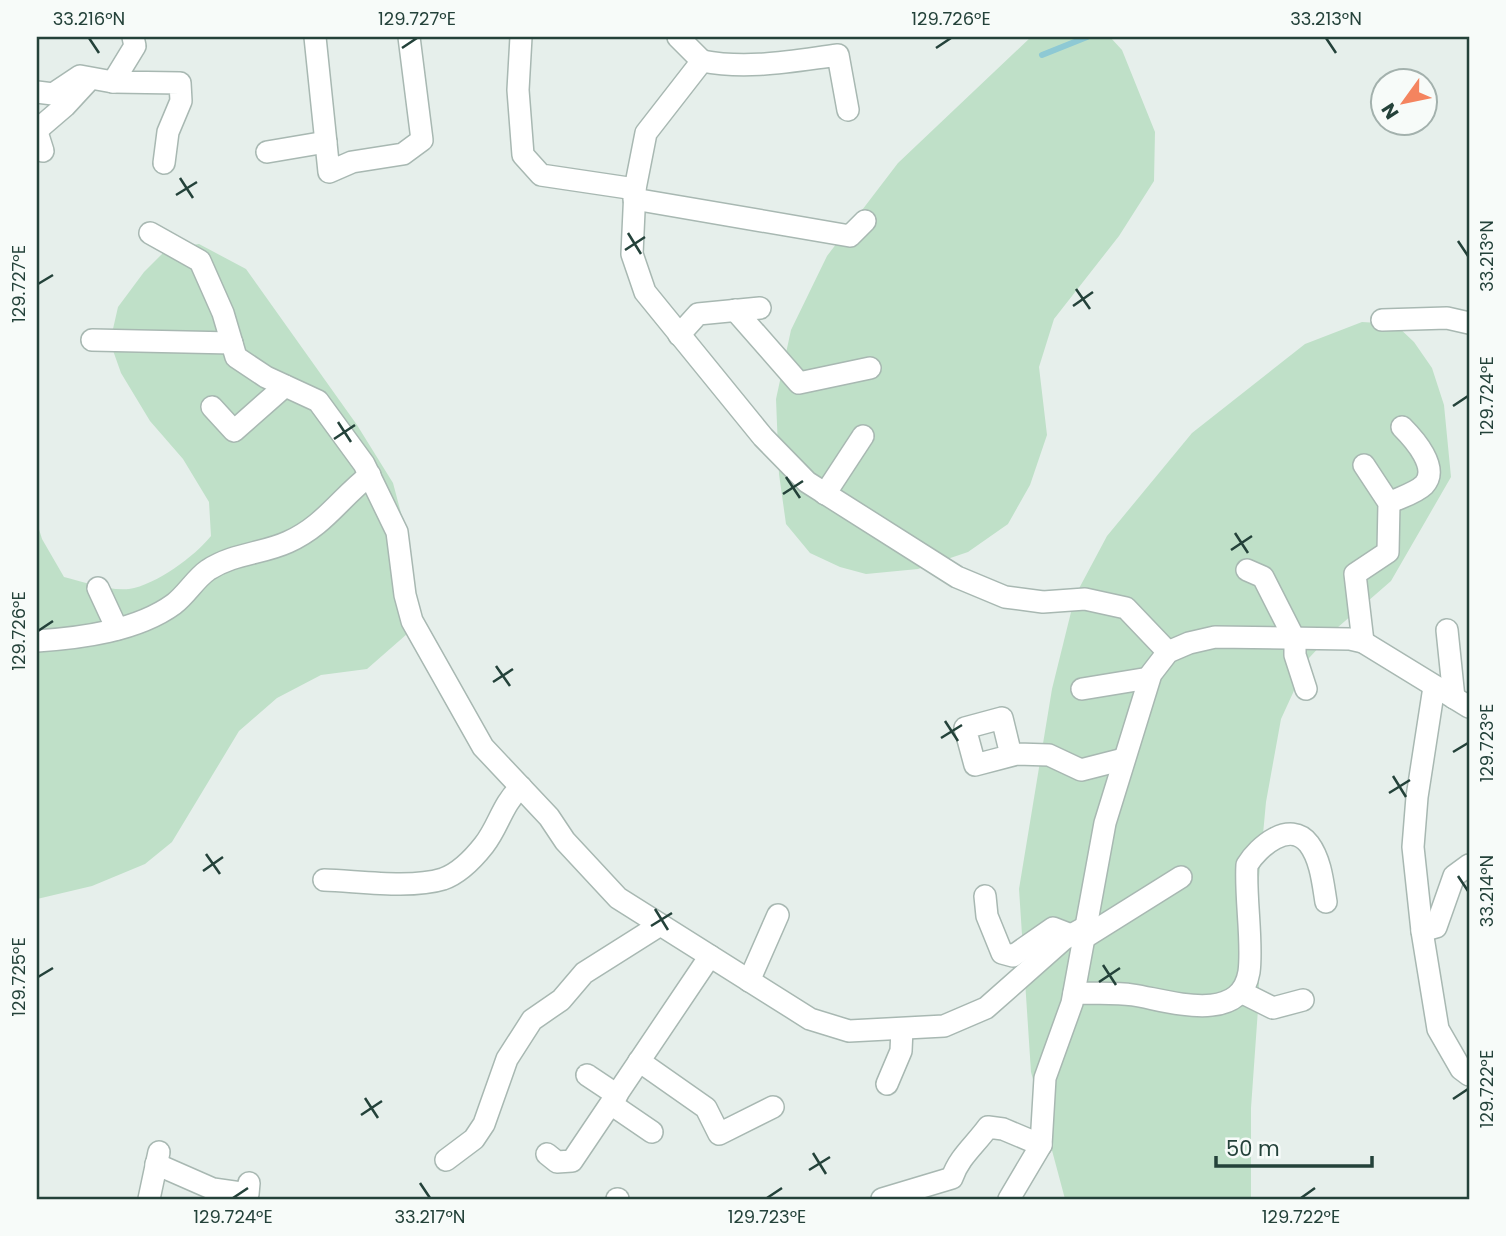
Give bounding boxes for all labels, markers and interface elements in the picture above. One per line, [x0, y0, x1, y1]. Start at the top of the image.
text: 33.216°N [53, 6, 125, 31]
text: 129.727°E [378, 6, 456, 31]
text: 129.726°E [911, 6, 991, 31]
text: 33.213°N [1290, 6, 1362, 31]
north arrow [1370, 66, 1440, 136]
text: N [1375, 98, 1405, 124]
text: 33.213°N [1474, 220, 1499, 292]
text: 129.727°E [6, 245, 31, 323]
text: 129.724°E [1474, 356, 1499, 436]
text: 129.726°E [6, 591, 31, 671]
text: 129.723°E [1474, 704, 1499, 782]
text: 33.214°N [1474, 855, 1499, 927]
text: 129.725°E [6, 937, 31, 1017]
text: 129.722°E [1474, 1050, 1499, 1128]
scale bar [1216, 1124, 1371, 1168]
text: 50 m [1226, 1134, 1280, 1163]
text: 129.724°E [193, 1204, 273, 1229]
text: 33.217°N [395, 1204, 465, 1229]
text: 129.723°E [728, 1204, 806, 1229]
text: 129.722°E [1262, 1204, 1340, 1229]

